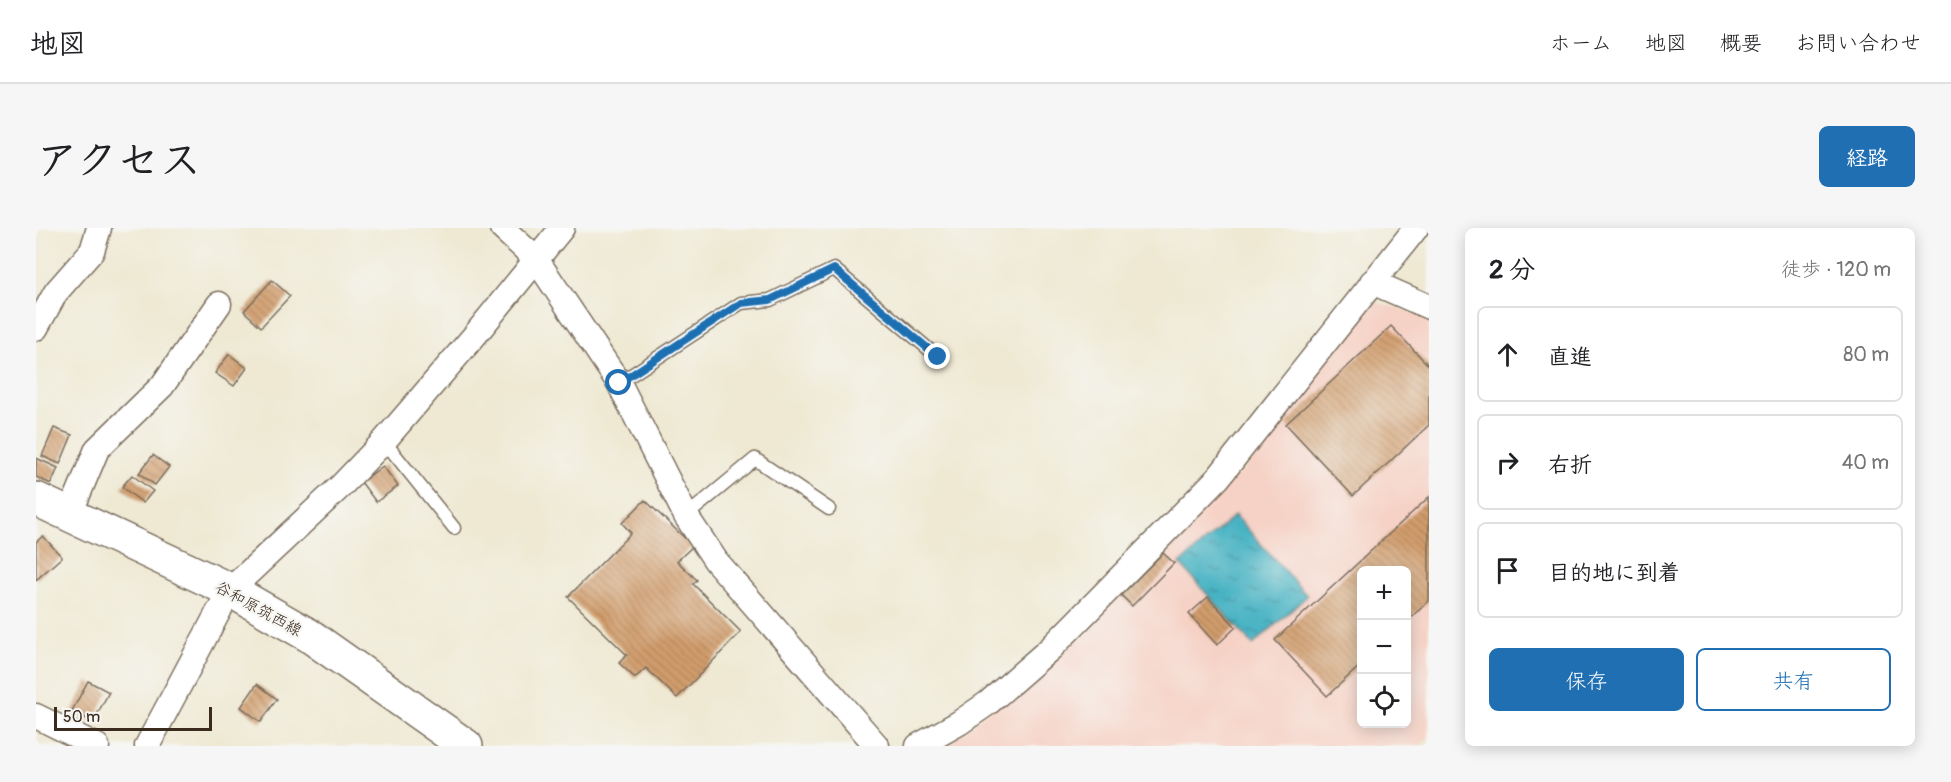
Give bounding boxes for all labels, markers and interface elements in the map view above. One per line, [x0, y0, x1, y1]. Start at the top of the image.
text: 地図 [30, 27, 86, 62]
text: ホーム [1550, 30, 1612, 57]
text: 地図 [1645, 30, 1687, 57]
text: 概要 [1720, 30, 1762, 57]
text: お問い合わせ [1795, 30, 1921, 57]
button: 経路 [1819, 126, 1915, 187]
text: アクセス [36, 135, 201, 187]
text: 2 分 [1489, 254, 1535, 286]
text: 徒歩 · 120 m [1781, 257, 1891, 282]
icon: ahead [1491, 338, 1524, 371]
text: 80 m [1843, 342, 1889, 367]
route end [924, 343, 950, 369]
text: 直進 [1548, 343, 1592, 371]
route start [605, 369, 631, 395]
icon: right [1491, 446, 1524, 479]
text: 40 m [1842, 450, 1889, 475]
text: 右折 [1548, 451, 1592, 479]
icon: arrive [1491, 554, 1524, 587]
text: 目的地に到着 [1548, 559, 1680, 587]
map controls [1357, 566, 1411, 728]
button: + [1357, 566, 1411, 620]
street label: 谷和原筑西線 [212, 577, 305, 641]
button: − [1357, 620, 1411, 674]
button: 保存 [1489, 648, 1684, 711]
button: 共有 [1696, 648, 1891, 711]
button: locate [1357, 674, 1411, 728]
scale bar [54, 704, 212, 732]
text: 50 m [63, 707, 100, 727]

